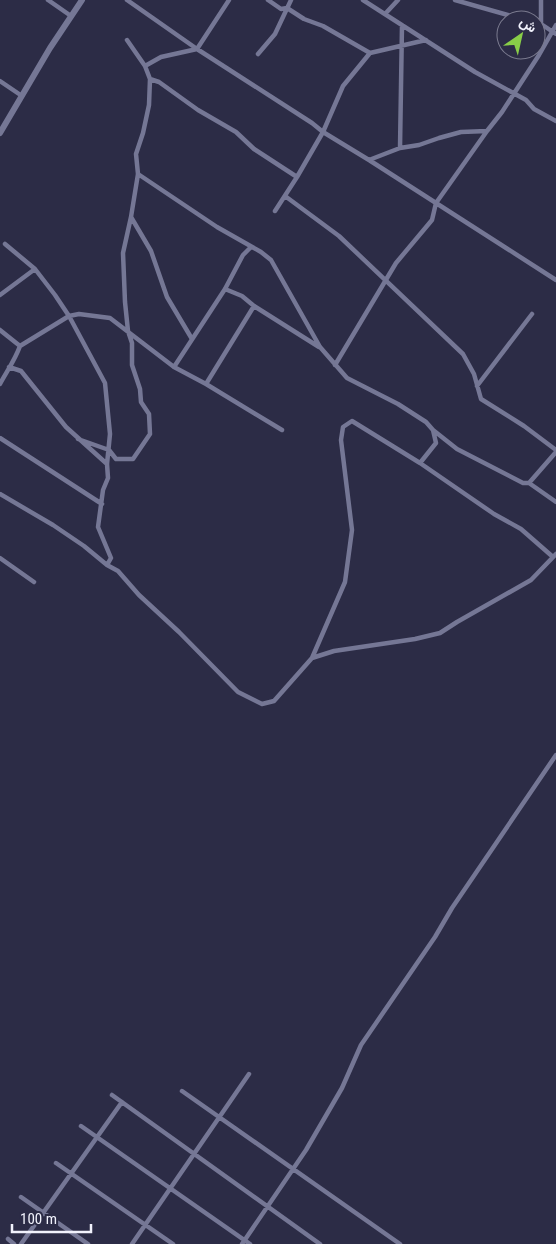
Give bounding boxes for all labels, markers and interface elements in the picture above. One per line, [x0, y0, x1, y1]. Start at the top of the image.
north arrow [496, 10, 546, 60]
text: ش [516, 13, 540, 36]
scale bar [12, 1202, 91, 1234]
text: 100 m [20, 1210, 57, 1228]

